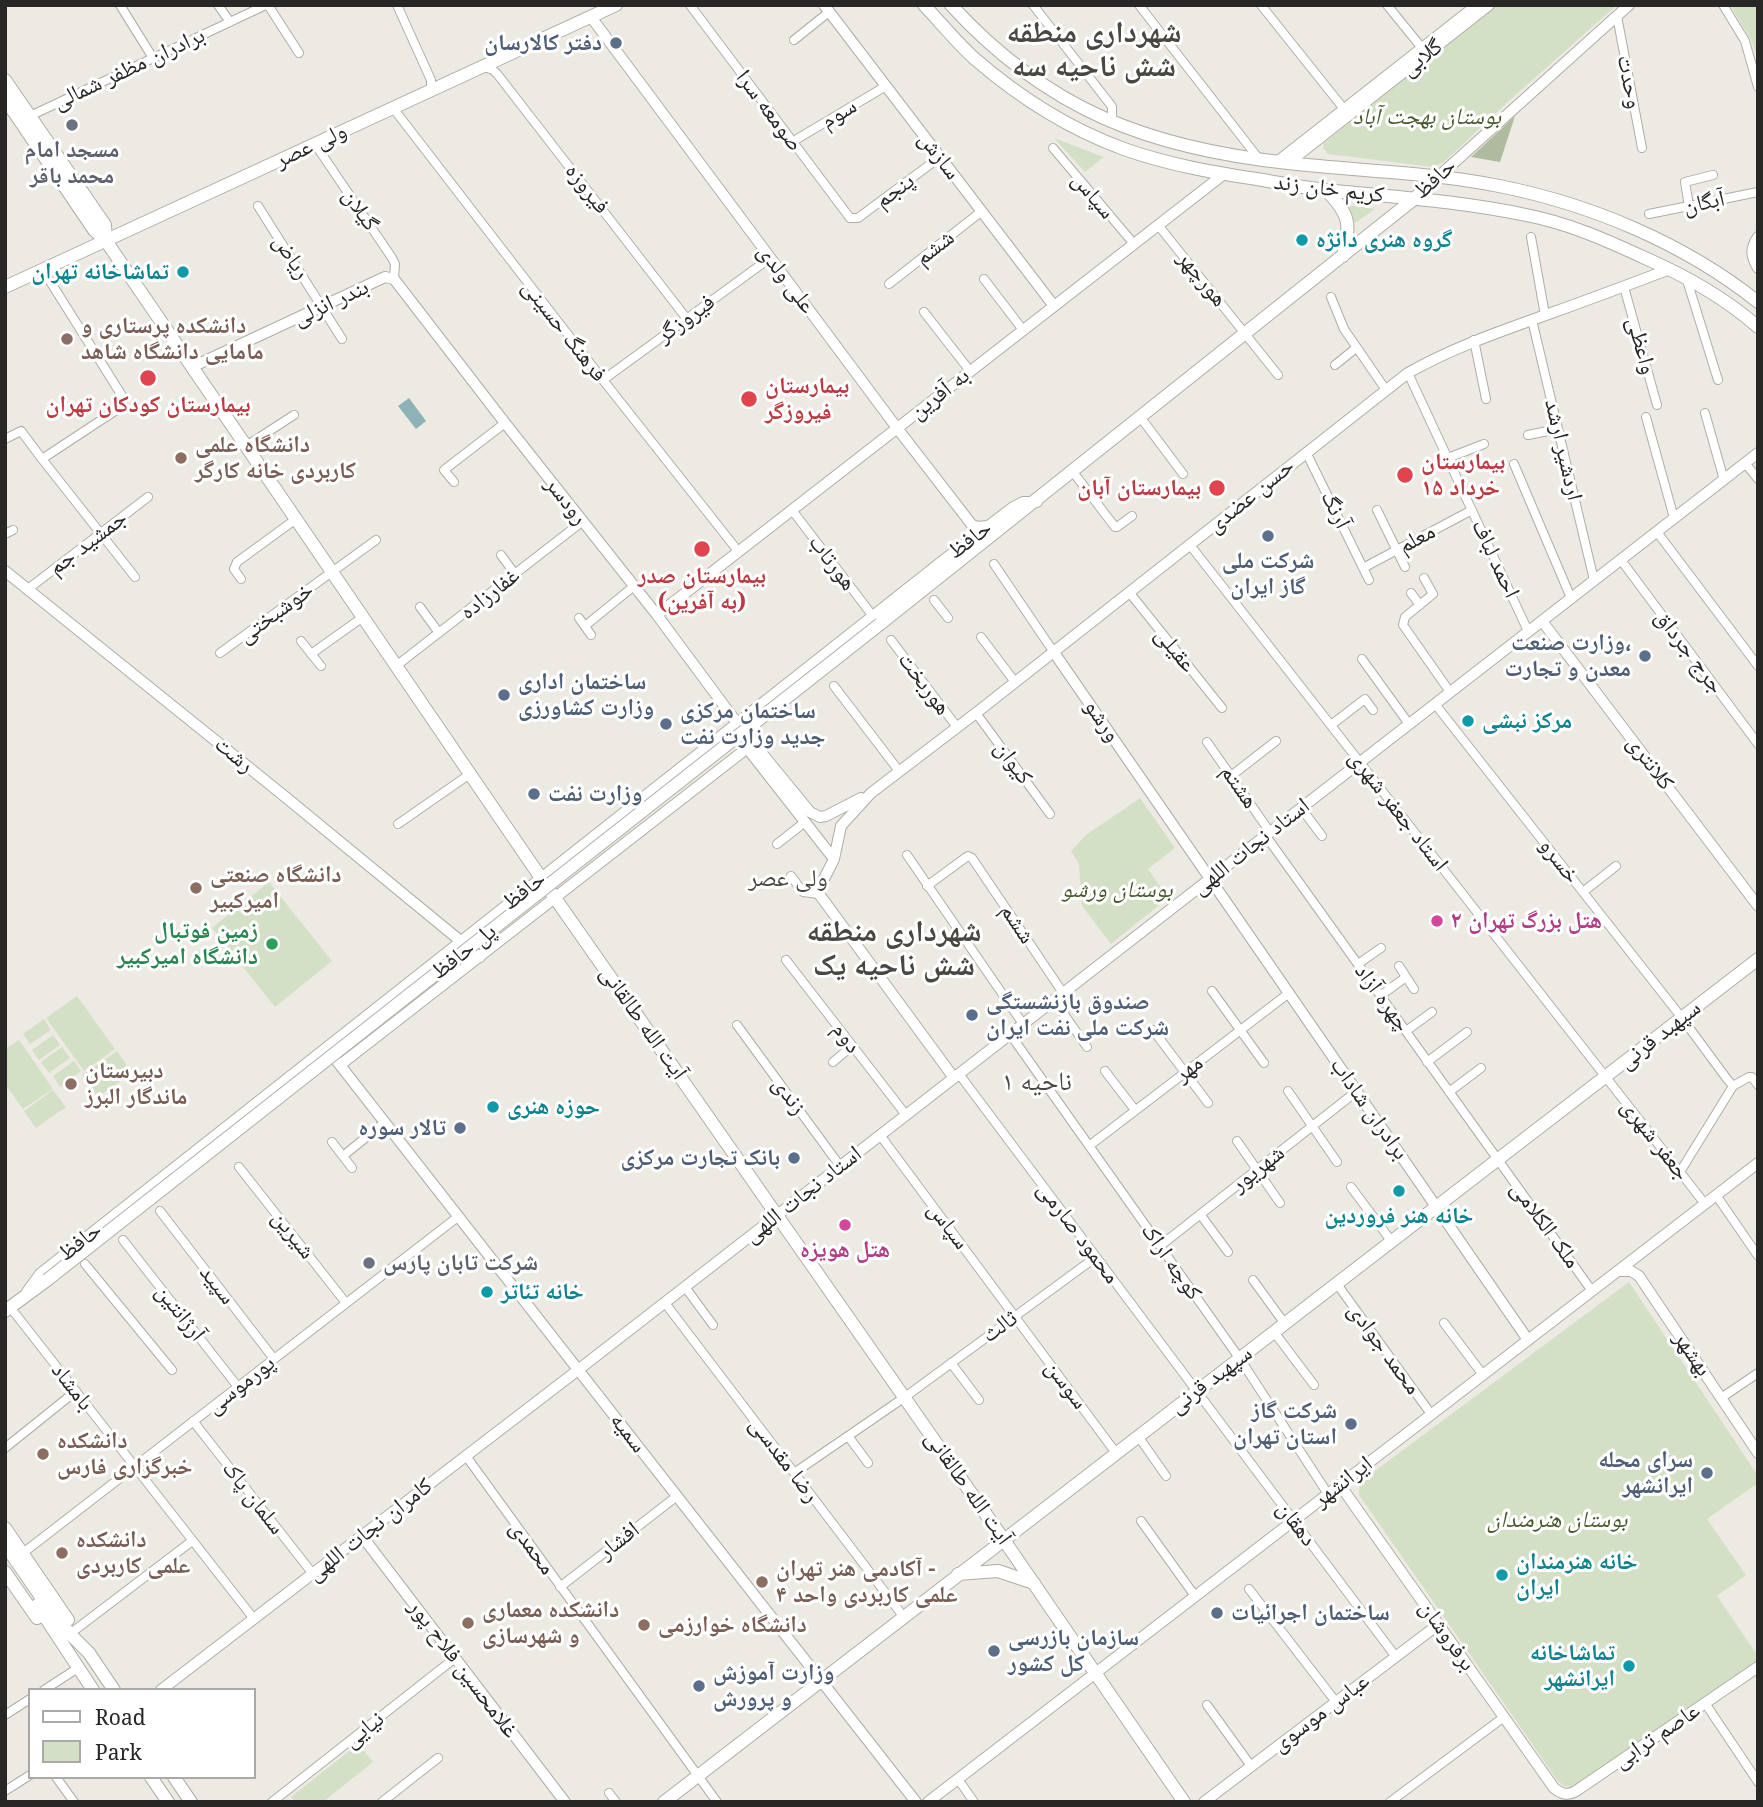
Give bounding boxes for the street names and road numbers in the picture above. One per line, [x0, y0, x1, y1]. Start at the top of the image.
street label: برادران مظفر شمالی [49, 22, 209, 116]
street label: گلابی [1395, 33, 1449, 83]
street label: وحدت [1610, 53, 1648, 111]
street label: صومعه سرا [729, 65, 809, 157]
street label: سوم [816, 93, 862, 135]
street label: ولی عصر [271, 117, 351, 175]
street label: سازش [912, 126, 966, 186]
street label: حافظ [1408, 153, 1462, 205]
street label: فیروزه [559, 158, 615, 220]
street label: پنجم [870, 167, 920, 215]
street label: سپاس [1066, 167, 1120, 225]
street label: کریم خان زند [1272, 169, 1386, 209]
street label: گیلان [336, 183, 384, 237]
street label: آبگان [1681, 185, 1727, 221]
street label: ششم [910, 224, 960, 272]
street label: ریاض [266, 229, 316, 285]
street label: علی ولدی [751, 239, 821, 319]
street label: هورچهر [1171, 245, 1233, 313]
street label: بندر انزلی [289, 273, 373, 333]
street label: فرهنگ حسینی [516, 274, 612, 388]
street label: فیروزگر [651, 289, 721, 349]
street label: واعظی [1620, 314, 1662, 378]
street label: به آفرین [905, 362, 975, 426]
street label: اردشیر ارشد [1538, 397, 1588, 503]
street label: حسن عضدی [1202, 453, 1300, 539]
street label: رودسر [539, 471, 593, 531]
street label: آرنگ [1314, 487, 1356, 533]
street label: جمشید جم [43, 505, 133, 581]
street label: حافظ [943, 515, 997, 565]
street label: احمد لباف [1465, 515, 1525, 603]
street label: معلم [1394, 518, 1440, 560]
street label: هورتاب [802, 530, 862, 596]
street label: غفارزاده [455, 562, 525, 626]
street label: خوشبختی [233, 576, 319, 650]
street label: جرج جرداق [1648, 604, 1730, 700]
street label: عقیلی [1148, 622, 1202, 678]
street label: هوربخت [891, 647, 957, 721]
street label: ورشو [1078, 694, 1126, 748]
street label: کلانتری [1620, 730, 1680, 796]
street label: رشت [209, 731, 259, 779]
street label: کیوان [988, 736, 1038, 790]
street label: استاد جعفر شهری [1342, 745, 1454, 877]
street label: هشتم [1214, 760, 1264, 814]
street label: استاد نجات اللهی [1187, 792, 1315, 902]
street label: خسرو [1533, 833, 1585, 889]
street label: حافظ [497, 865, 551, 917]
street label: ششم [994, 899, 1040, 949]
street label: پل حافظ [426, 918, 502, 986]
street label: چهره آزاد [1348, 959, 1416, 1037]
street label: آیت الله طالقانی [593, 961, 693, 1085]
street label: سپهبد قرنی [1613, 994, 1707, 1076]
street label: دوم [825, 1017, 867, 1059]
street label: مهر [1169, 1049, 1209, 1089]
street label: برادران شاداب [1324, 1053, 1414, 1165]
street label: زندی [766, 1072, 812, 1120]
street label: جعفر شهری [1615, 1094, 1695, 1186]
street label: شهریور [1226, 1139, 1290, 1199]
street label: استاد نجات اللهی [739, 1140, 867, 1250]
street label: ملک الکلامی [1504, 1176, 1586, 1274]
street label: محمود صارمی [1031, 1177, 1125, 1289]
street label: سپاس [921, 1197, 975, 1255]
street label: شیرین [265, 1205, 321, 1265]
street label: حافظ [53, 1216, 107, 1268]
street label: کوچه اراک [1135, 1218, 1207, 1306]
street label: سپید [193, 1260, 241, 1310]
street label: آرژانتین [149, 1279, 211, 1347]
street label: محمد جوادی [1341, 1298, 1427, 1400]
street label: ثالث [977, 1305, 1023, 1349]
street label: بهشهر [1667, 1326, 1717, 1382]
street label: سپهبد قرنی [1164, 1340, 1258, 1420]
street label: پورموسی [201, 1350, 281, 1420]
street label: سوسن [1039, 1355, 1093, 1415]
street label: بامشاد [45, 1358, 99, 1416]
street label: سمیه [604, 1407, 652, 1459]
street label: رضا مقدسی [743, 1412, 825, 1508]
street label: آیت الله طالقانی [918, 1426, 1018, 1550]
street label: ایرانشهر [1308, 1450, 1378, 1514]
street label: سلمان پاک [216, 1456, 290, 1540]
street label: کامران نجات اللهی [302, 1472, 438, 1588]
street label: دهقان [1270, 1496, 1322, 1552]
street label: محمدی [503, 1515, 561, 1581]
street label: افشار [593, 1516, 645, 1566]
street label: غلامحسین فلاح‌ پور [402, 1594, 524, 1744]
street label: برفروشان [1413, 1595, 1481, 1677]
street label: عباس موسوی [1267, 1667, 1375, 1759]
street label: عاصم ترابی [1608, 1697, 1706, 1775]
street label: نیایی [338, 1706, 390, 1754]

